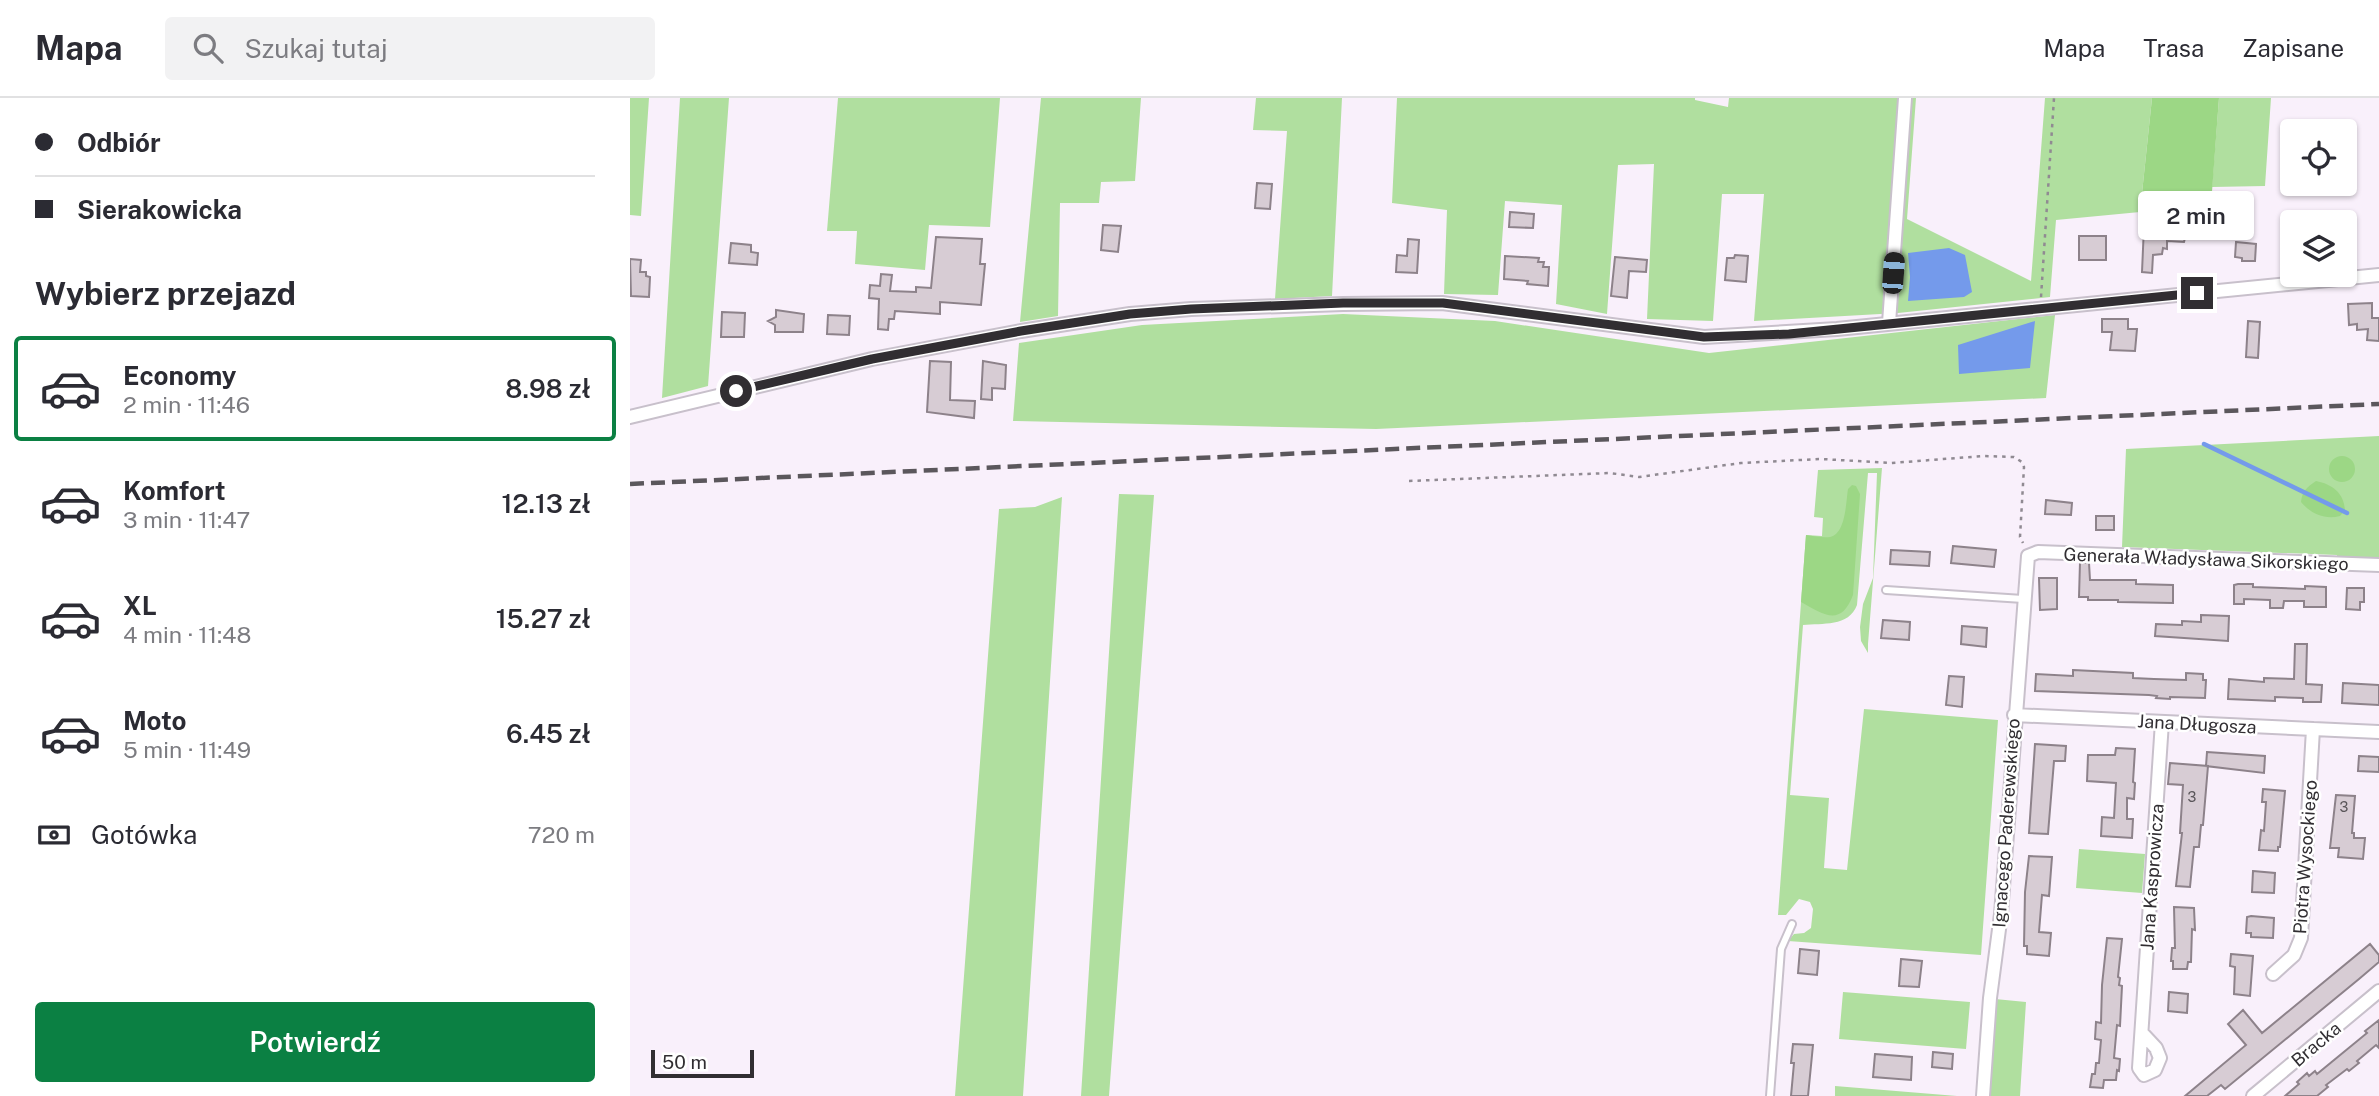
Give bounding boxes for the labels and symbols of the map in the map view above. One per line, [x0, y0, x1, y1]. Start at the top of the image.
callout: 2 min [2139, 192, 2255, 240]
car [1882, 251, 1905, 295]
route end [2181, 277, 2213, 309]
route start [720, 375, 752, 407]
street label: Generała Władysława Sikorskiego [2063, 544, 2349, 574]
street label: Jana Długosza [2137, 710, 2257, 738]
street label: Ignacego Paderewskiego [1988, 718, 2024, 928]
street label: Piotra Wysockiego [2289, 779, 2321, 935]
house number: 3 [2188, 789, 2197, 805]
house number: 3 [2340, 799, 2349, 815]
street label: Jana Kasprowicza [2136, 803, 2168, 951]
street label: Bracka [2287, 1017, 2345, 1071]
scale bar [651, 1047, 754, 1079]

